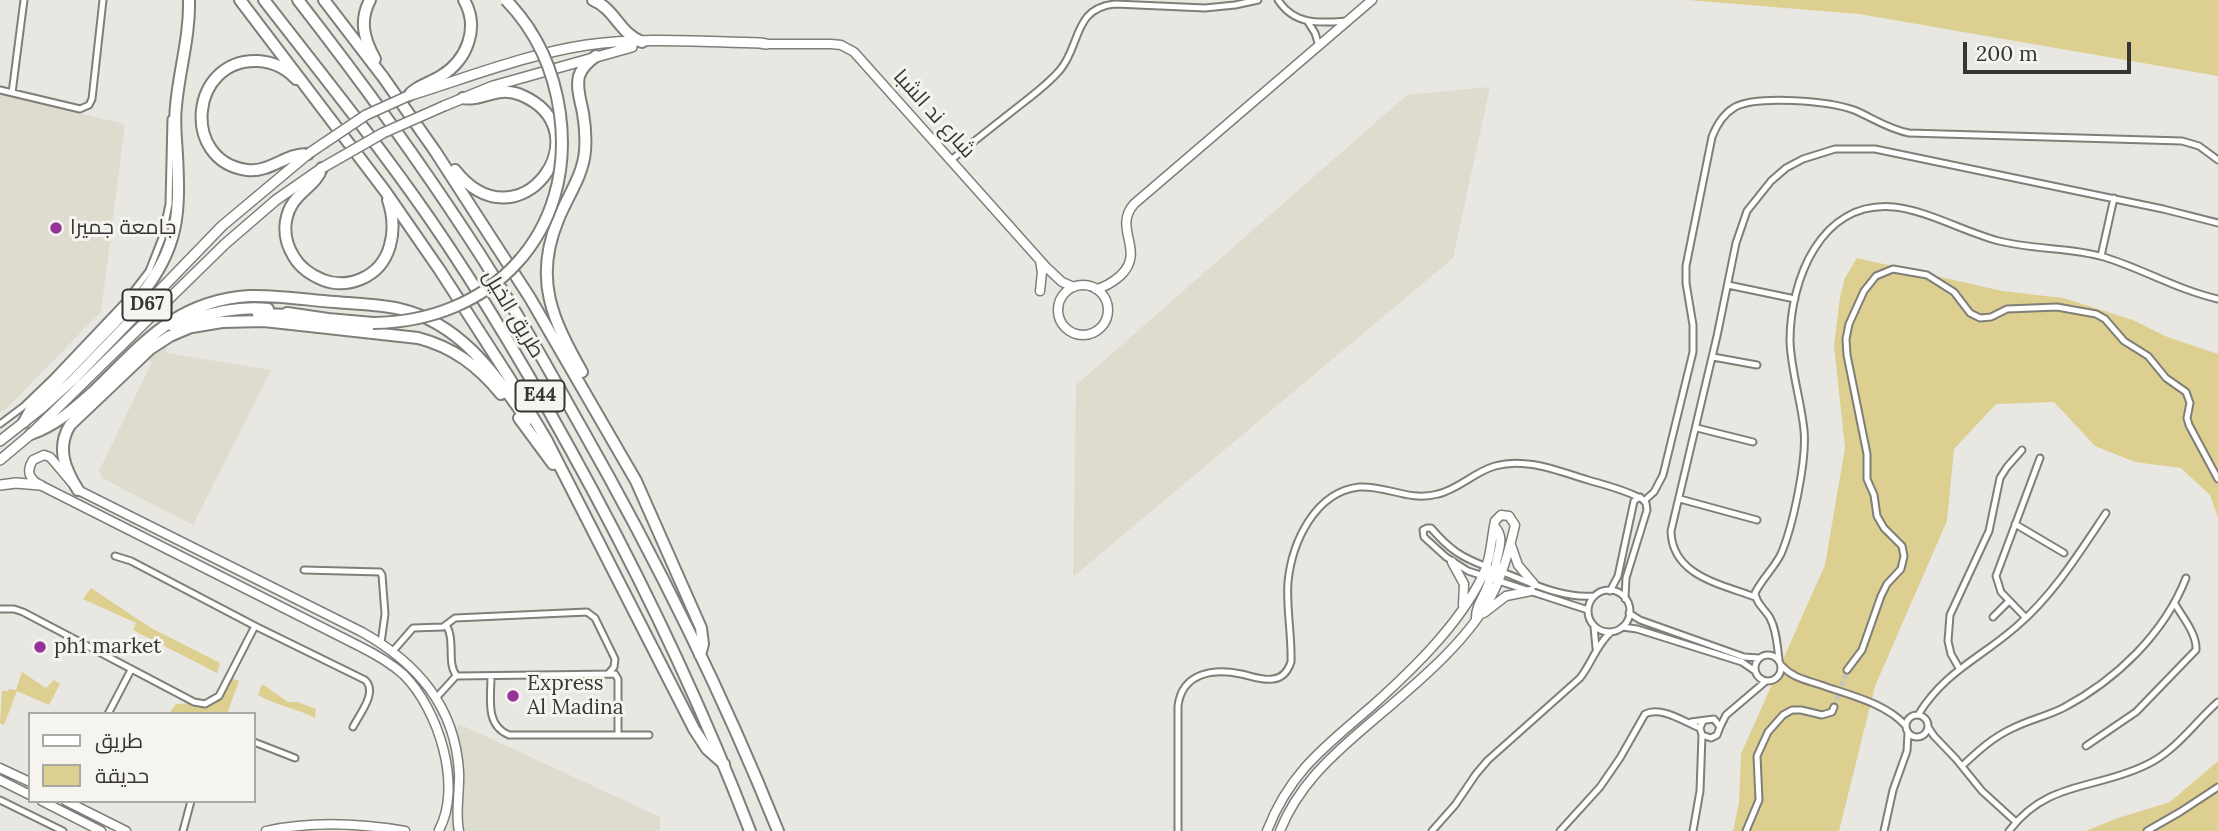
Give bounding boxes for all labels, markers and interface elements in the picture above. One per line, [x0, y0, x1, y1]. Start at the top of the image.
scale bar [1966, 28, 2134, 72]
text: 200 m [1976, 40, 2038, 67]
street label: شارع ند الشبا [888, 65, 980, 163]
place label: جامعة جميرا [70, 215, 176, 241]
marker: جامعة جميرا [48, 220, 64, 236]
street label: طريق الخيل [477, 265, 549, 363]
road number: D67 [122, 290, 172, 320]
road number: E44 [516, 380, 564, 412]
place label: ph1 market [54, 634, 161, 660]
marker: ph1 market [32, 639, 48, 655]
place label: Express Al Madina [527, 671, 624, 721]
marker: Express Al Madina [505, 688, 521, 704]
legend [28, 712, 256, 803]
text: طريق [95, 727, 143, 754]
text: حديقة [95, 762, 149, 789]

